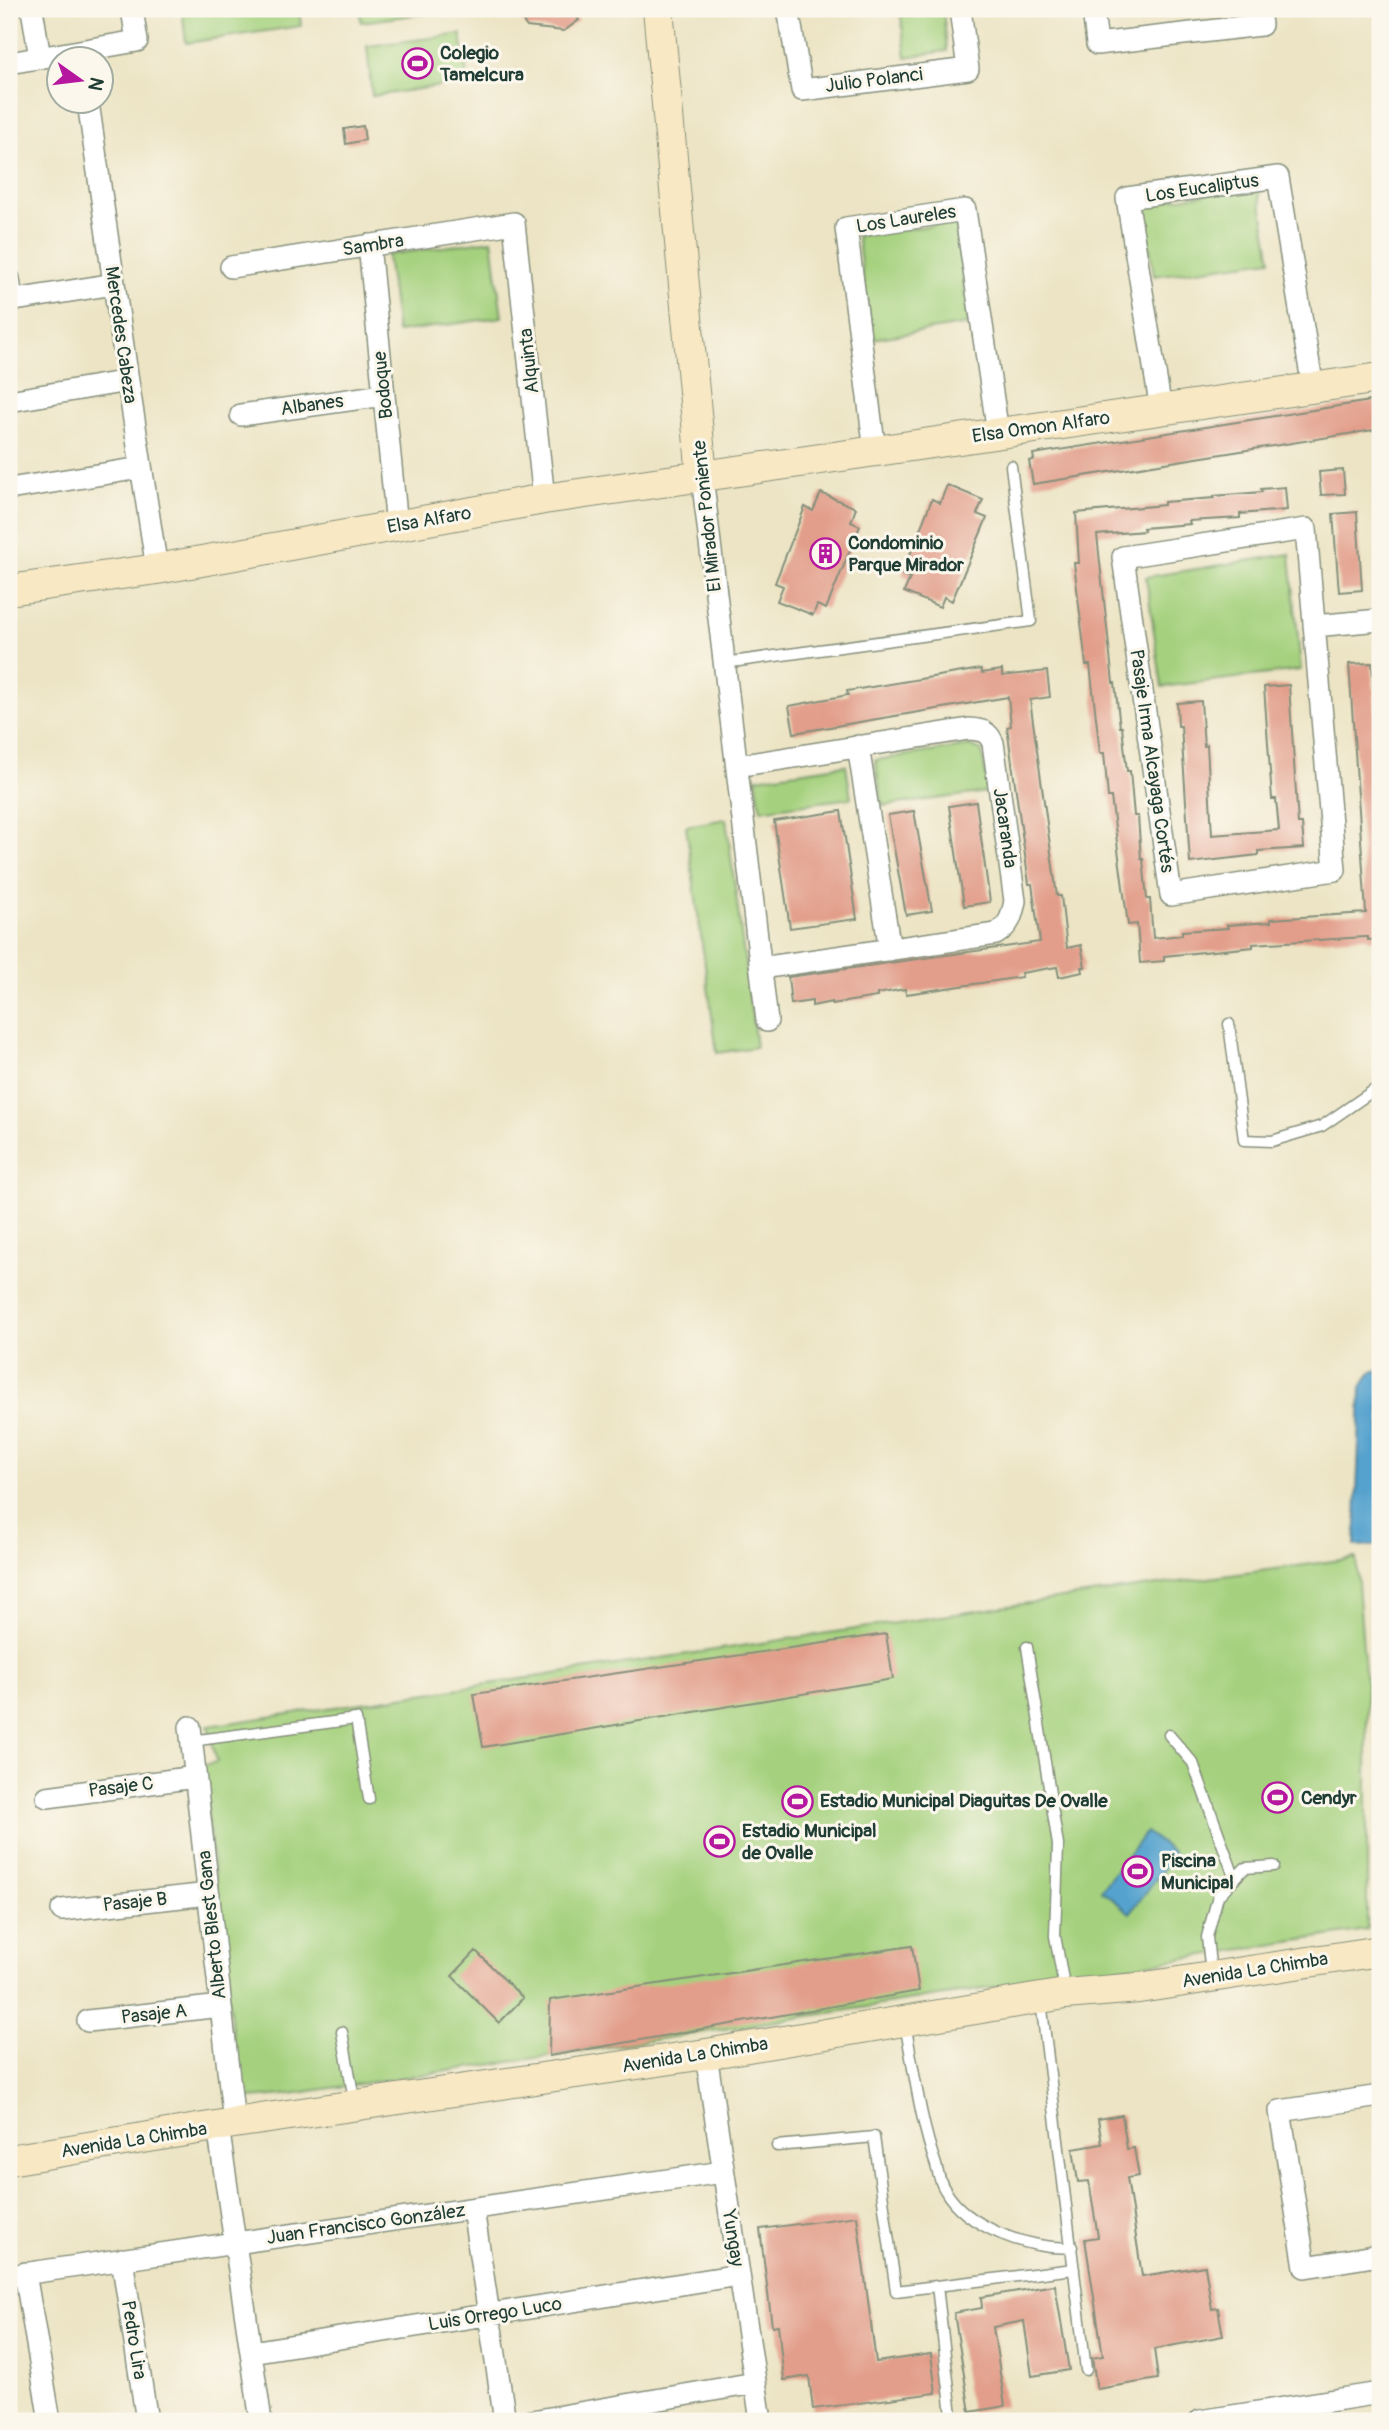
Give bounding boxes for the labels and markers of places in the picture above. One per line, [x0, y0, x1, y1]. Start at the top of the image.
place label: Colegio Tamelcura [439, 41, 524, 87]
sports icon: Colegio Tamelcura [400, 47, 434, 81]
place label: Condominio Parque Mirador [848, 531, 964, 577]
building icon: Condominio Parque Mirador [808, 537, 842, 571]
sports icon: Cendyr [1261, 1781, 1295, 1815]
sports icon: Estadio Municipal Diaguitas De Ovalle [780, 1784, 814, 1818]
place label: Cendyr [1301, 1786, 1357, 1810]
place label: Estadio Municipal Diaguitas De Ovalle [820, 1789, 1108, 1813]
place label: Estadio Municipal de Ovalle [742, 1819, 877, 1865]
sports icon: Estadio Municipal de Ovalle [702, 1825, 736, 1859]
place label: Piscina Municipal [1161, 1849, 1234, 1895]
sports icon: Piscina Municipal [1121, 1855, 1155, 1889]

